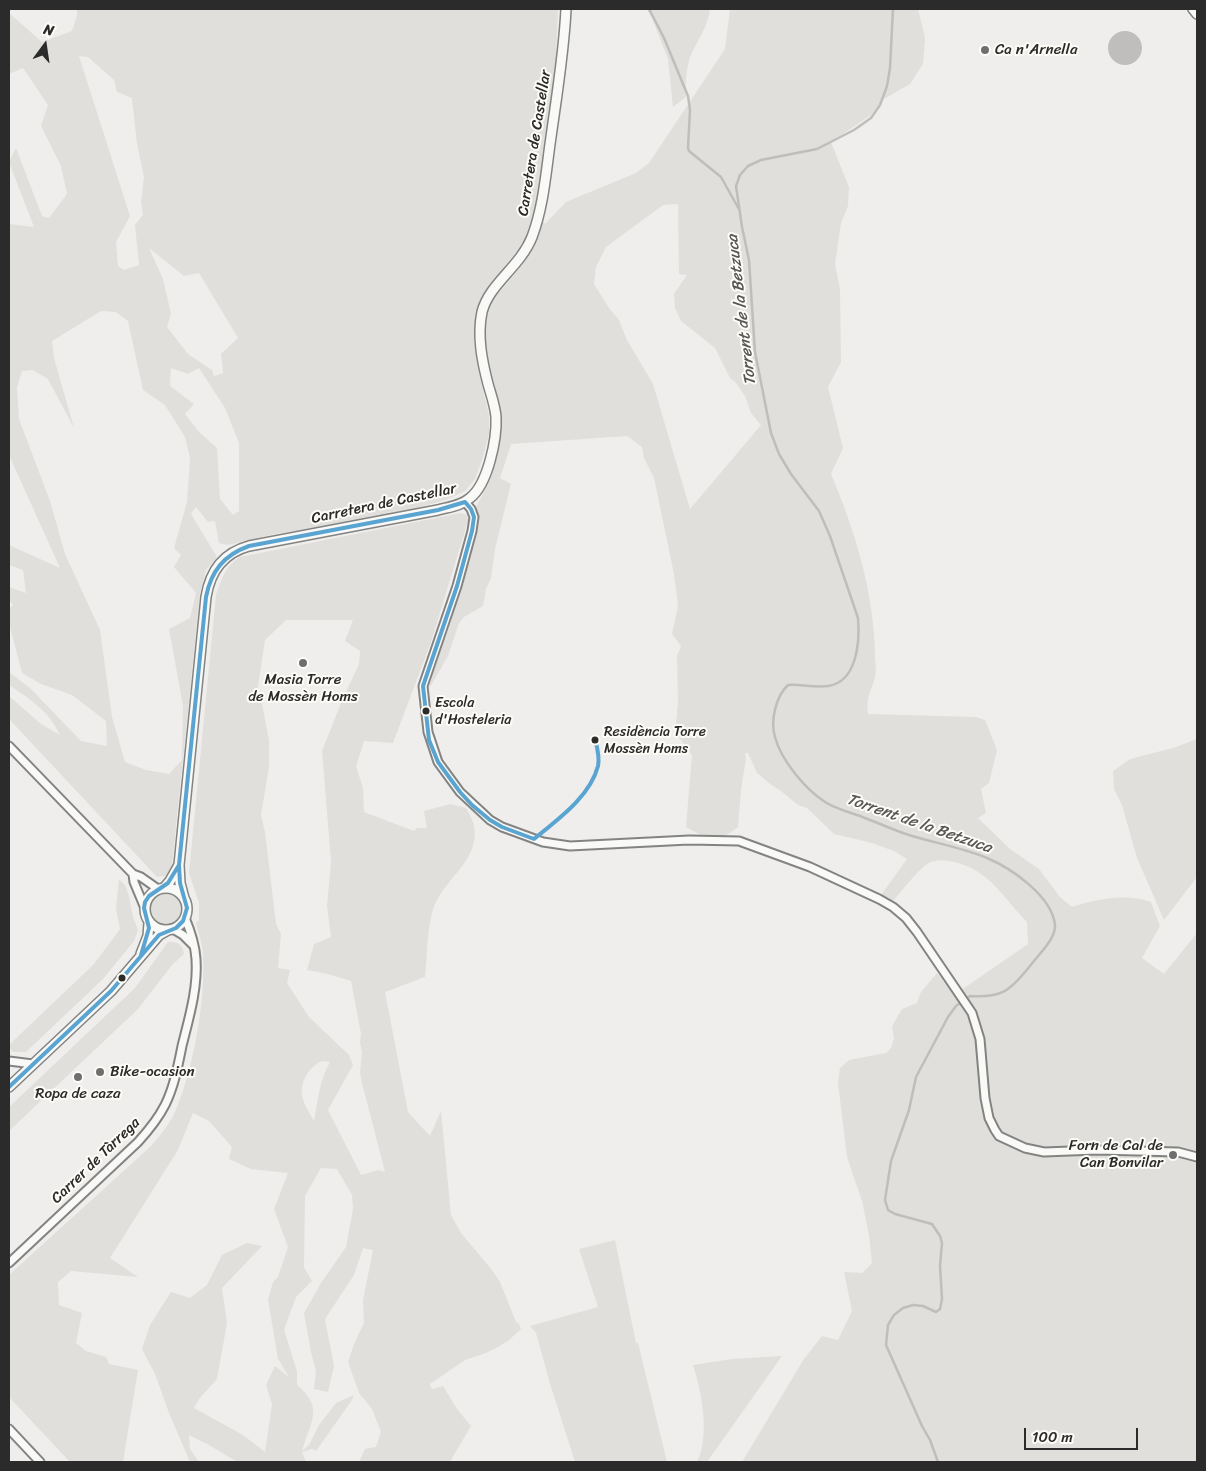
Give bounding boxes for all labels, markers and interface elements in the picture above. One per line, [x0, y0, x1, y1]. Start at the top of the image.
text: N [41, 17, 56, 43]
north arrow [20, 20, 70, 70]
place label: Ca n'Arnella [995, 41, 1077, 59]
marker: Ca n'Arnella [979, 44, 991, 56]
street label: Carretera de Castellar [515, 69, 555, 217]
water label: Torrent de la Betzuca [723, 233, 761, 387]
street label: Carretera de Castellar [310, 480, 458, 528]
marker: Masia Torre de Mossèn Homs [297, 657, 309, 669]
place label: Masia Torre de Mossèn Homs [248, 671, 358, 706]
place label: Escola d'Hosteleria [435, 695, 511, 728]
marker: Escola d'Hosteleria [421, 706, 431, 716]
place label: Residència Torre Mossèn Homs [604, 724, 706, 756]
marker: Residència Torre Mossèn Homs [590, 735, 600, 745]
water label: Torrent de la Betzuca [844, 790, 994, 858]
unlabelled marker [117, 973, 127, 983]
place label: Bike-ocasion [110, 1063, 194, 1081]
marker: Bike-ocasion [94, 1066, 106, 1078]
marker: Ropa de caza [72, 1071, 84, 1083]
place label: Ropa de caza [35, 1085, 121, 1103]
street label: Carrer de Tàrrega [48, 1114, 144, 1208]
place label: Forn de Cal de Can Bonvilar [1069, 1137, 1163, 1172]
marker: Forn de Cal de Can Bonvilar [1167, 1149, 1179, 1161]
scale bar [1026, 1418, 1140, 1450]
text: 100 m [1032, 1424, 1073, 1450]

